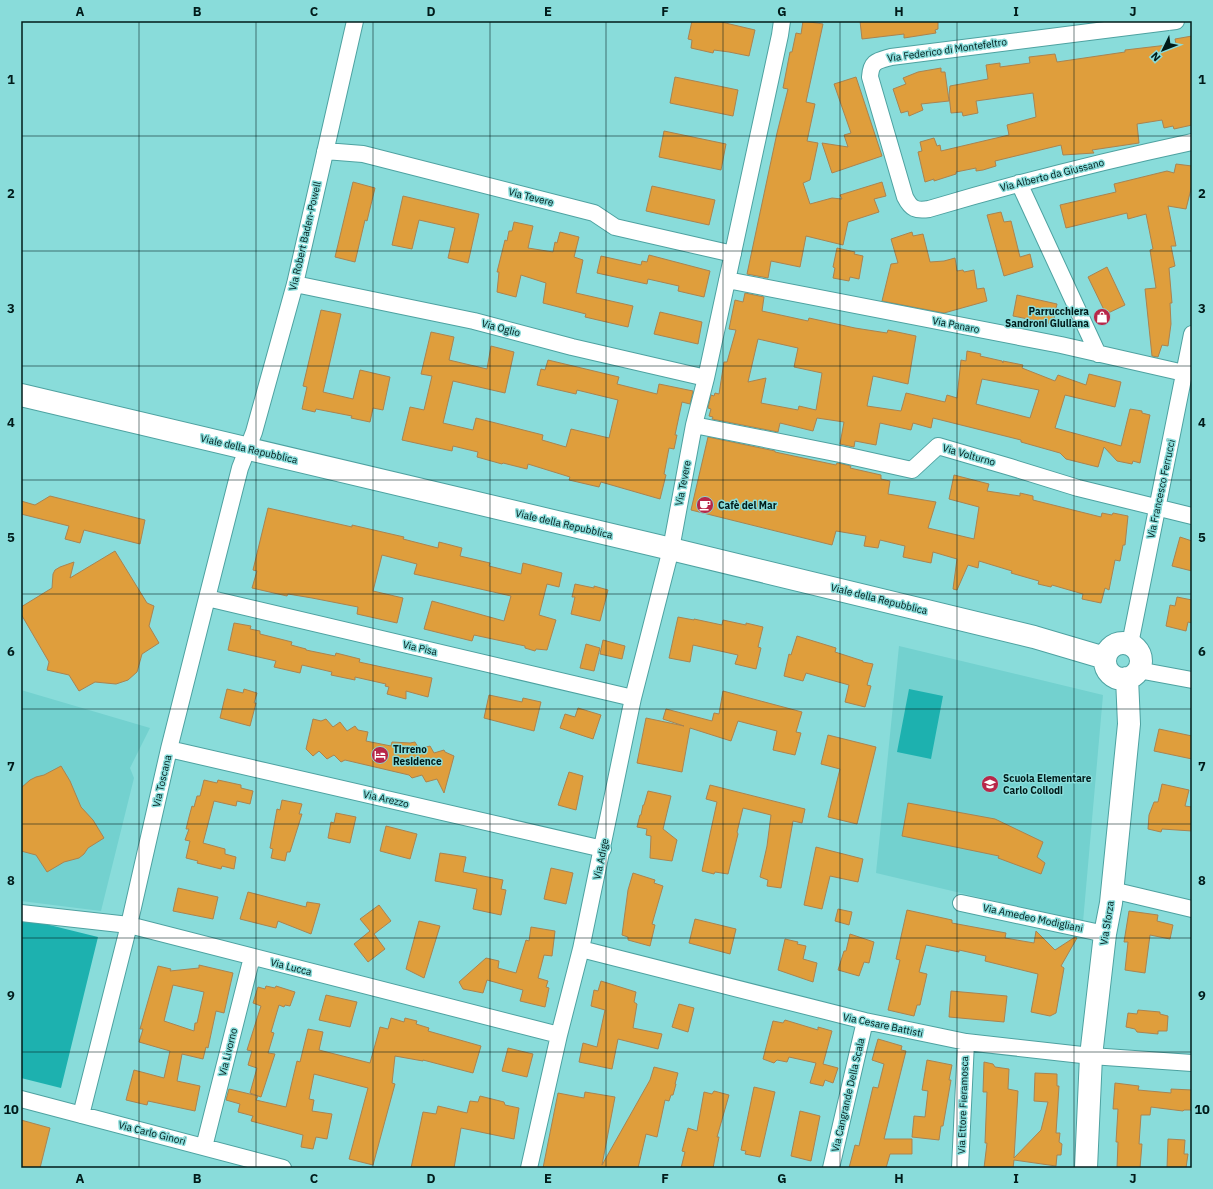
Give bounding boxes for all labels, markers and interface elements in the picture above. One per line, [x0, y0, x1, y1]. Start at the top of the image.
text: A [76, 3, 85, 20]
text: B [193, 3, 202, 20]
text: C [310, 3, 319, 20]
text: D [426, 3, 436, 20]
text: E [544, 3, 552, 20]
text: F [661, 3, 669, 20]
text: G [777, 3, 787, 20]
text: H [894, 3, 904, 20]
text: I [1013, 3, 1019, 20]
text: J [1129, 3, 1137, 20]
north arrow [1143, 30, 1183, 70]
street label: Via Federico di Montefeltro [886, 35, 1008, 65]
text: N [1148, 49, 1164, 65]
text: 1 [7, 71, 15, 88]
text: 1 [1198, 71, 1206, 88]
street label: Via Alberto da Giussano [999, 156, 1106, 194]
street label: Via Robert Baden-Powell [286, 180, 324, 292]
text: 2 [7, 185, 15, 202]
street label: Via Tevere [507, 185, 555, 209]
text: 2 [1198, 185, 1206, 202]
text: 3 [7, 300, 15, 317]
text: 3 [1198, 300, 1206, 317]
place label: Parrucchiera Sandroni Giuliana [1005, 305, 1089, 330]
shop icon: Parrucchiera Sandroni Giuliana [1092, 307, 1112, 327]
street label: Via Panaro [931, 314, 981, 336]
street label: Via Oglio [480, 317, 522, 339]
text: 4 [7, 414, 15, 431]
text: 4 [1198, 414, 1206, 431]
street label: Viale della Repubblica [199, 431, 299, 467]
street label: Via Francesco Ferrucci [1144, 438, 1178, 540]
street label: Via Volturno [941, 441, 997, 469]
street label: Via Tevere [672, 459, 694, 507]
cafe icon: Cafè del Mar [695, 495, 715, 515]
place label: Cafè del Mar [718, 499, 777, 512]
street label: Viale della Repubblica [514, 506, 614, 542]
text: 5 [7, 529, 15, 546]
text: 5 [1198, 529, 1206, 546]
street label: Viale della Repubblica [829, 581, 929, 617]
street label: Via Pisa [401, 638, 439, 658]
text: 6 [7, 643, 15, 660]
text: 6 [1198, 643, 1206, 660]
place label: Tirreno Residence [393, 743, 442, 768]
hotel icon: Tirreno Residence [370, 745, 390, 765]
street label: Via Toscana [150, 753, 174, 808]
text: 7 [7, 758, 15, 775]
text: 7 [1198, 758, 1206, 775]
place label: Scuola Elementare Carlo Collodi [1003, 772, 1092, 797]
school or university icon: Scuola Elementare Carlo Collodi [980, 774, 1000, 794]
street label: Via Arezzo [362, 787, 411, 811]
street label: Via Adige [590, 837, 612, 881]
text: 8 [7, 872, 15, 889]
text: 8 [1198, 872, 1206, 889]
street label: Via Sforza [1097, 899, 1117, 946]
street label: Via Amedeo Modigliani [982, 901, 1084, 935]
street label: Via Lucca [269, 956, 314, 979]
text: 9 [7, 987, 15, 1004]
text: 9 [1198, 987, 1206, 1004]
street label: Via Cesare Battisti [842, 1010, 924, 1040]
street label: Via Livorno [216, 1026, 240, 1077]
street label: Via Cangrande Della Scala [829, 1036, 868, 1153]
street label: Via Ettore Fieramosca [955, 1055, 971, 1154]
text: 10 [3, 1101, 19, 1118]
text: 10 [1194, 1101, 1210, 1118]
street label: Via Carlo Ginori [117, 1118, 187, 1148]
text: A [76, 1170, 85, 1187]
text: B [193, 1170, 202, 1187]
text: C [310, 1170, 319, 1187]
text: D [426, 1170, 436, 1187]
text: E [544, 1170, 552, 1187]
text: F [661, 1170, 669, 1187]
text: G [777, 1170, 787, 1187]
text: H [894, 1170, 904, 1187]
text: I [1013, 1170, 1019, 1187]
text: J [1129, 1170, 1137, 1187]

